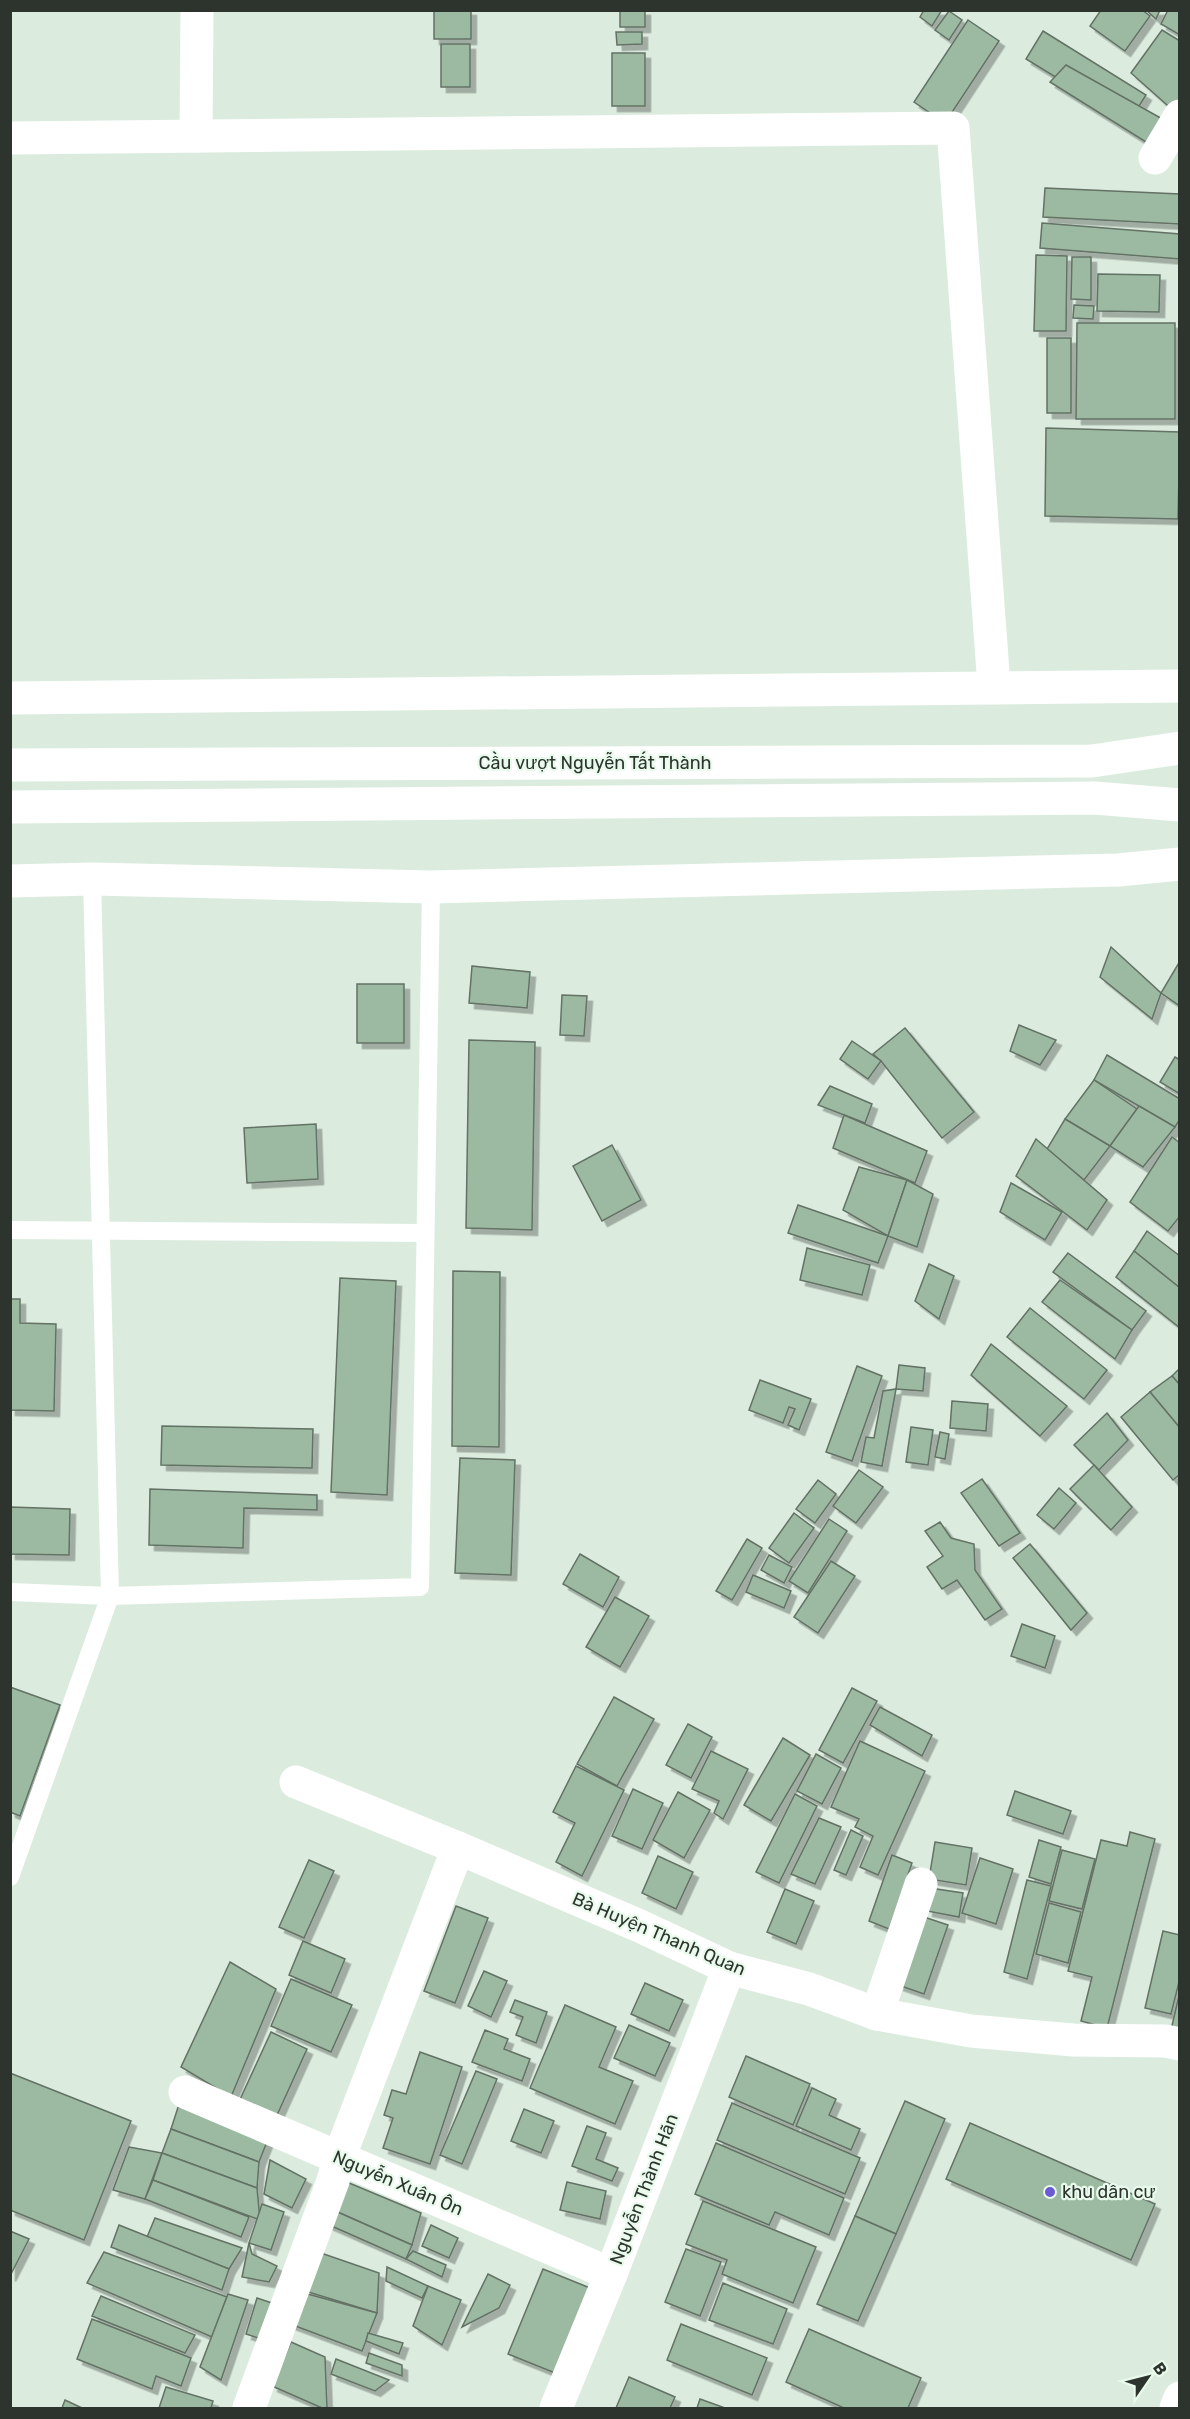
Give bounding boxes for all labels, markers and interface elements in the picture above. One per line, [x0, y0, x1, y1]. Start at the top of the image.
street label: Cầu vượt Nguyễn Tất Thành [478, 751, 712, 774]
street label: Bà Huyện Thanh Quan [569, 1888, 749, 1980]
street label: Nguyễn Thành Hãn [604, 2110, 683, 2267]
street label: Nguyễn Xuân Ôn [330, 2145, 467, 2220]
place label: khu dân cư [1062, 2181, 1155, 2203]
marker: khu dân cư [1043, 2185, 1057, 2199]
north arrow [1118, 2347, 1178, 2407]
text: B [1149, 2359, 1171, 2379]

